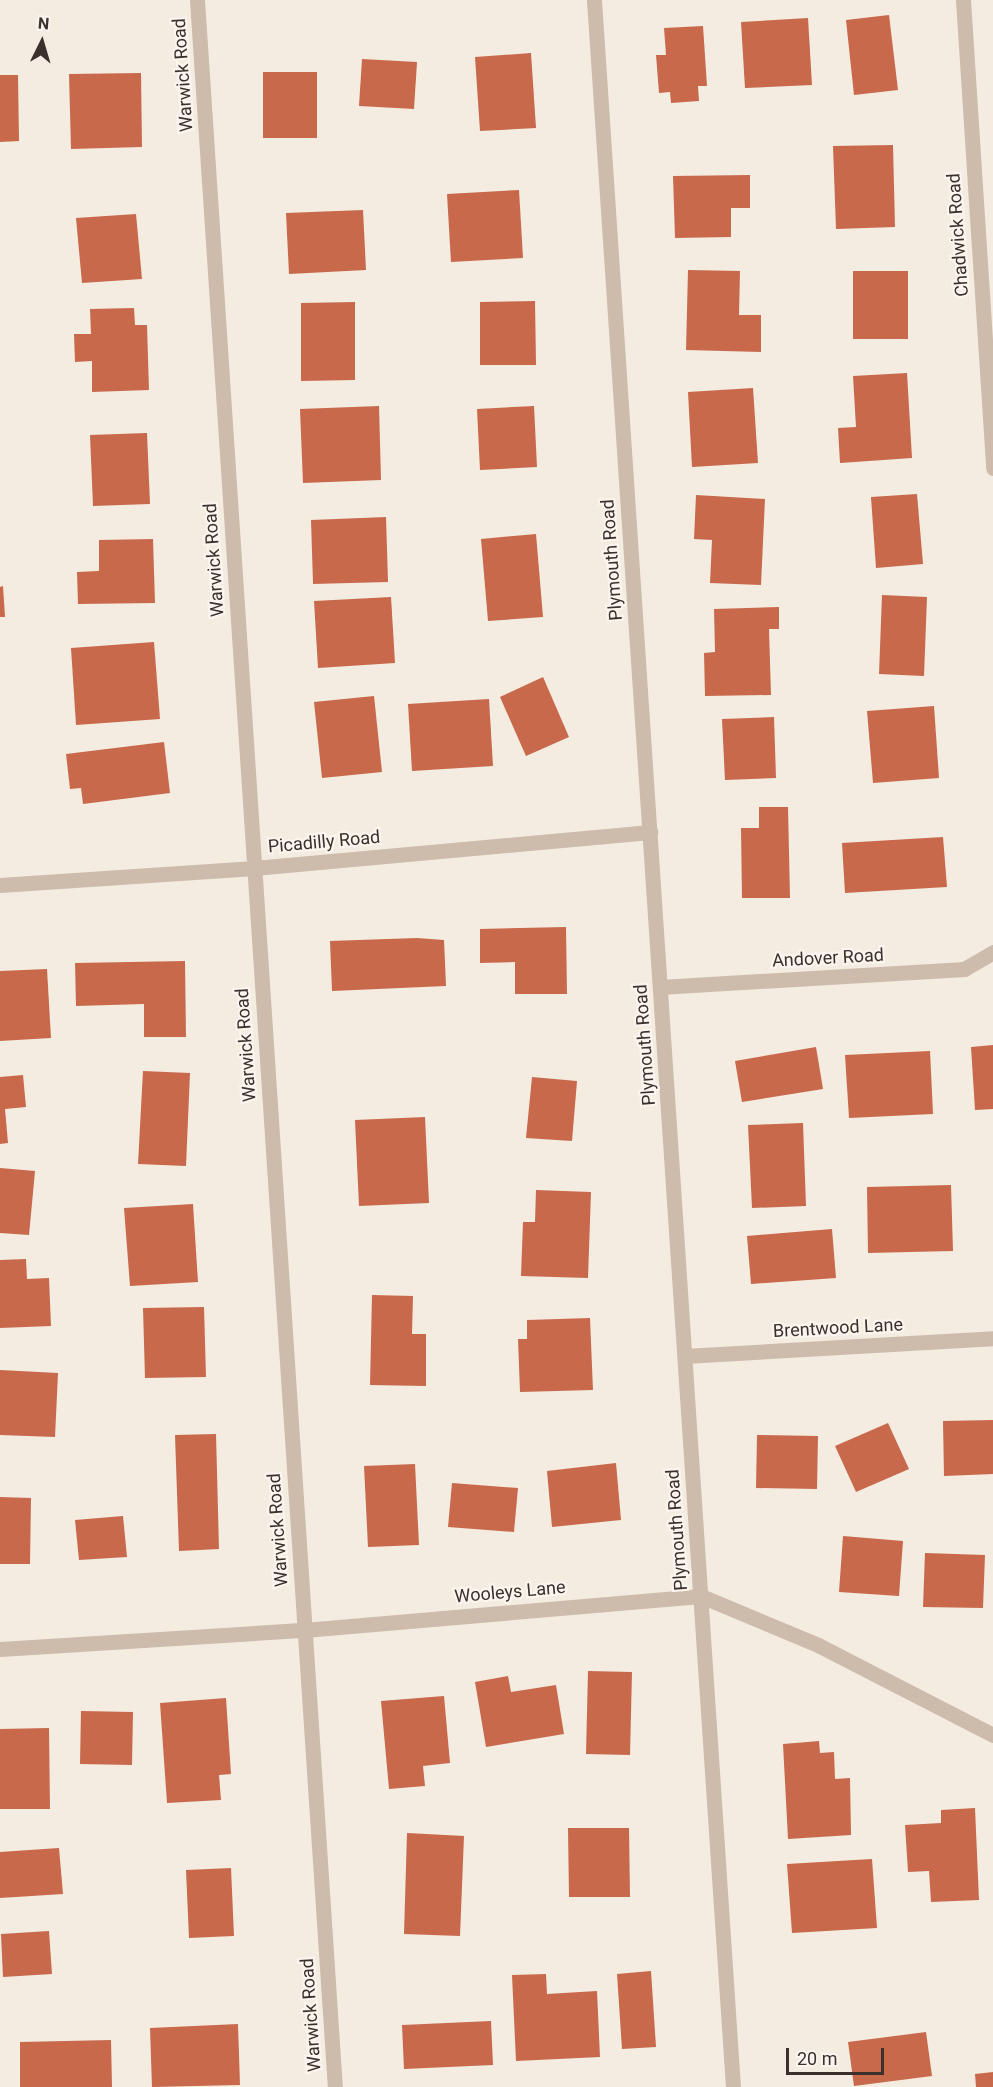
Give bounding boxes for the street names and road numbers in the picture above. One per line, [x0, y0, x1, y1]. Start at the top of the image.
street label: Warwick Road [168, 17, 198, 133]
street label: Chadwick Road [943, 173, 973, 297]
street label: Plymouth Road [597, 498, 627, 622]
street label: Warwick Road [199, 502, 229, 618]
street label: Picadilly Road [267, 826, 381, 858]
street label: Andover Road [772, 944, 884, 972]
street label: Plymouth Road [630, 983, 660, 1107]
street label: Warwick Road [231, 987, 261, 1103]
street label: Brentwood Lane [772, 1314, 904, 1342]
street label: Plymouth Road [662, 1468, 692, 1592]
street label: Warwick Road [263, 1472, 293, 1588]
street label: Wooleys Lane [454, 1576, 566, 1608]
street label: Warwick Road [296, 1957, 326, 2073]

